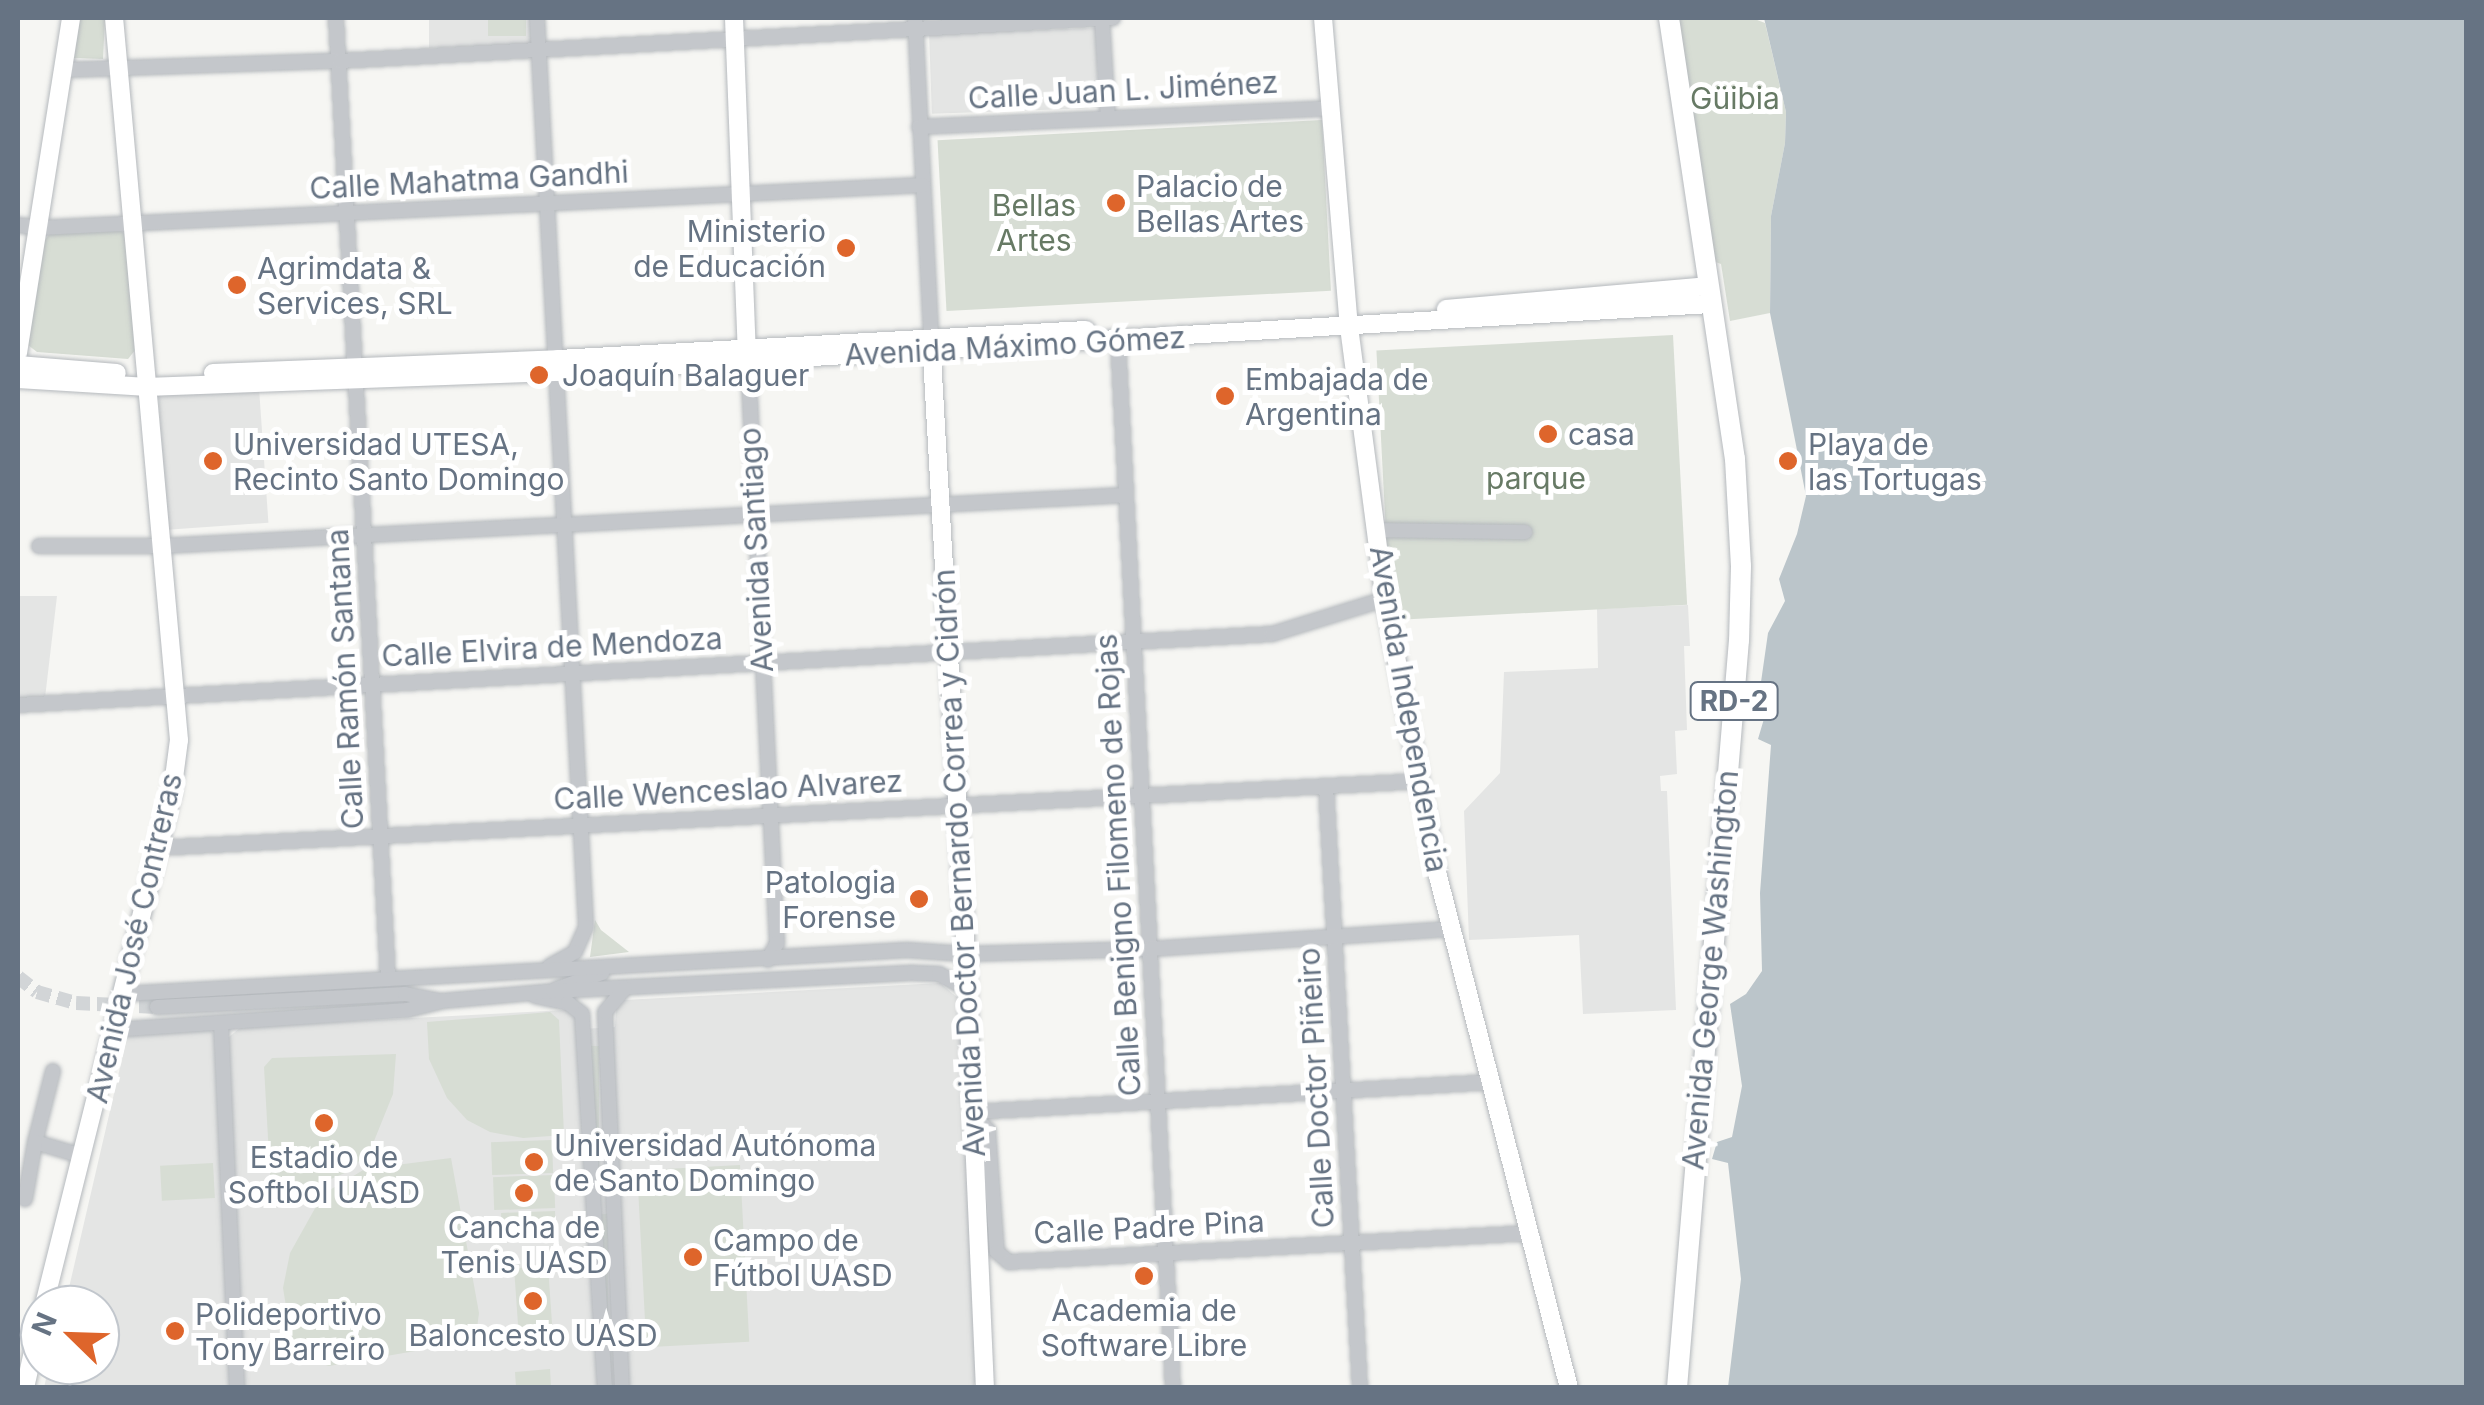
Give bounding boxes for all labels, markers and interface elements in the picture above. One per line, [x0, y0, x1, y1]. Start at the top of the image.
street label: Calle Juan L. Jiménez [967, 64, 1279, 116]
park label: Güibia [1690, 80, 1780, 116]
street label: Calle Mahatma Gandhi [309, 154, 629, 206]
place label: Palacio de Bellas Artes [1136, 168, 1304, 238]
park label: Bellas Artes [992, 187, 1076, 258]
marker: Palacio de Bellas Artes [1105, 192, 1127, 214]
place label: Ministerio de Educación [633, 213, 826, 284]
marker: Ministerio de Educación [835, 237, 857, 259]
place label: Agrimdata & Services, SRL [257, 250, 453, 320]
marker: Agrimdata & Services, SRL [226, 274, 248, 296]
street label: Avenida Máximo Gómez [843, 319, 1187, 373]
place label: Joaquín Balaguer [562, 357, 809, 393]
place label: Embajada de Argentina [1245, 361, 1428, 432]
marker: Joaquín Balaguer [526, 362, 552, 388]
marker: Embajada de Argentina [1214, 385, 1236, 407]
place label: casa [1568, 416, 1635, 452]
marker: casa [1537, 423, 1559, 445]
place label: Universidad UTESA, Recinto Santo Domingo [233, 426, 564, 496]
place label: Playa de las Tortugas [1808, 426, 1982, 496]
street label: Avenida Santiago [732, 427, 780, 673]
marker: Universidad UTESA, Recinto Santo Domingo [202, 450, 224, 472]
marker: Playa de las Tortugas [1777, 450, 1799, 472]
park label: parque [1486, 460, 1586, 496]
street label: Calle Ramón Santana [319, 528, 371, 830]
street label: Avenida Independencia [1363, 543, 1455, 875]
street label: Avenida Doctor Bernardo Correa y Cidrón [926, 568, 992, 1158]
street label: Calle Elvira de Mendoza [381, 620, 723, 674]
street label: Calle Benigno Filomeno de Rojas [1088, 633, 1148, 1097]
road number: RD-2 [1689, 678, 1779, 724]
street label: Calle Wenceslao Alvarez [553, 763, 903, 817]
street label: Avenida José Contreras [78, 769, 190, 1107]
street label: Avenida George Washington [1675, 769, 1745, 1171]
place label: Patologia Forense [765, 864, 896, 934]
marker: Patologia Forense [906, 886, 932, 912]
street label: Calle Doctor Piñeiro [1291, 947, 1341, 1229]
marker: Estadio de Softbol UASD [313, 1112, 335, 1134]
place label: Universidad Autónoma de Santo Domingo [554, 1127, 876, 1198]
place label: Estadio de Softbol UASD [228, 1139, 420, 1210]
marker: Universidad Autónoma de Santo Domingo [523, 1151, 545, 1173]
marker: Cancha de Tenis UASD [513, 1182, 535, 1204]
street label: Calle Padre Pina [1033, 1203, 1265, 1251]
place label: Cancha de Tenis UASD [440, 1209, 608, 1280]
place label: Campo de Fútbol UASD [713, 1222, 893, 1292]
marker: Campo de Fútbol UASD [682, 1246, 704, 1268]
marker: Academia de Software Libre [1133, 1265, 1155, 1287]
north arrow [20, 1285, 120, 1385]
marker: Baloncesto UASD [522, 1290, 544, 1312]
place label: Academia de Software Libre [1041, 1292, 1247, 1362]
place label: Polideportivo Tony Barreiro [195, 1296, 385, 1366]
text: N [24, 1308, 64, 1341]
place label: Baloncesto UASD [408, 1317, 658, 1353]
marker: Polideportivo Tony Barreiro [164, 1320, 186, 1342]

